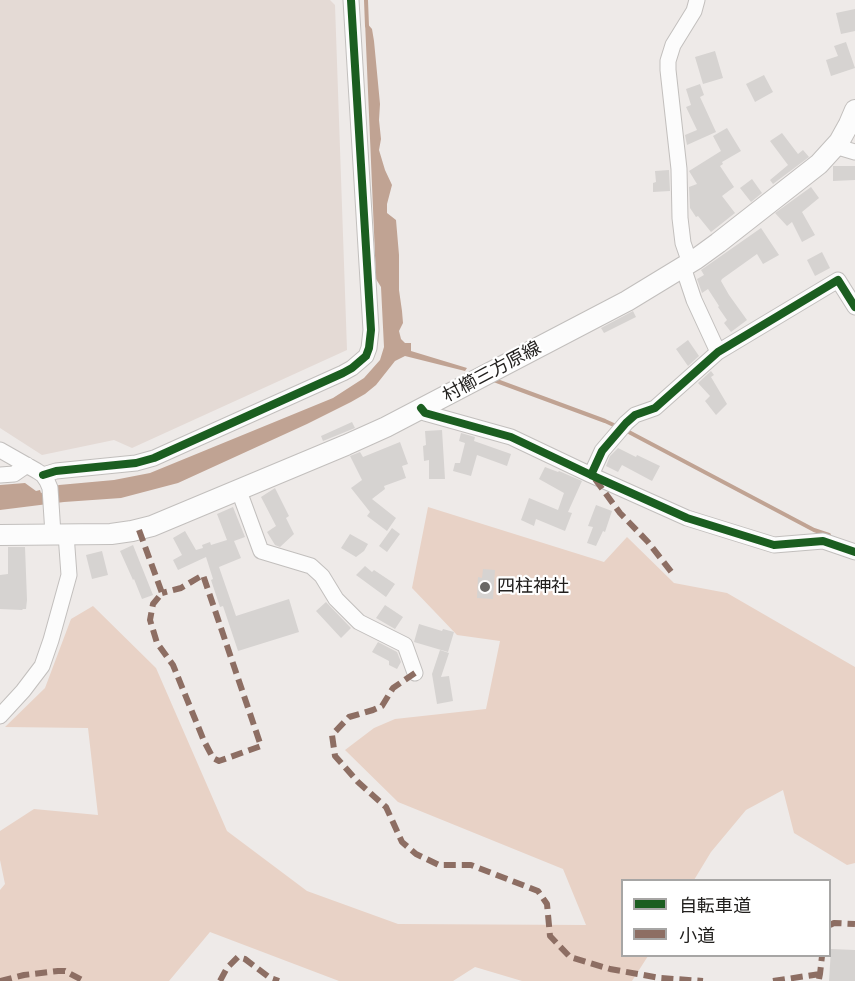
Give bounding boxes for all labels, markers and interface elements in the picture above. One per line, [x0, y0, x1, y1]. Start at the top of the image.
street label: 村櫛三方原線 [439, 337, 545, 407]
place label: 四柱神社 [497, 576, 569, 598]
marker: 四柱神社 [478, 580, 492, 594]
legend [621, 879, 831, 957]
text: 自転車道 [679, 894, 751, 917]
text: 小道 [679, 924, 715, 947]

